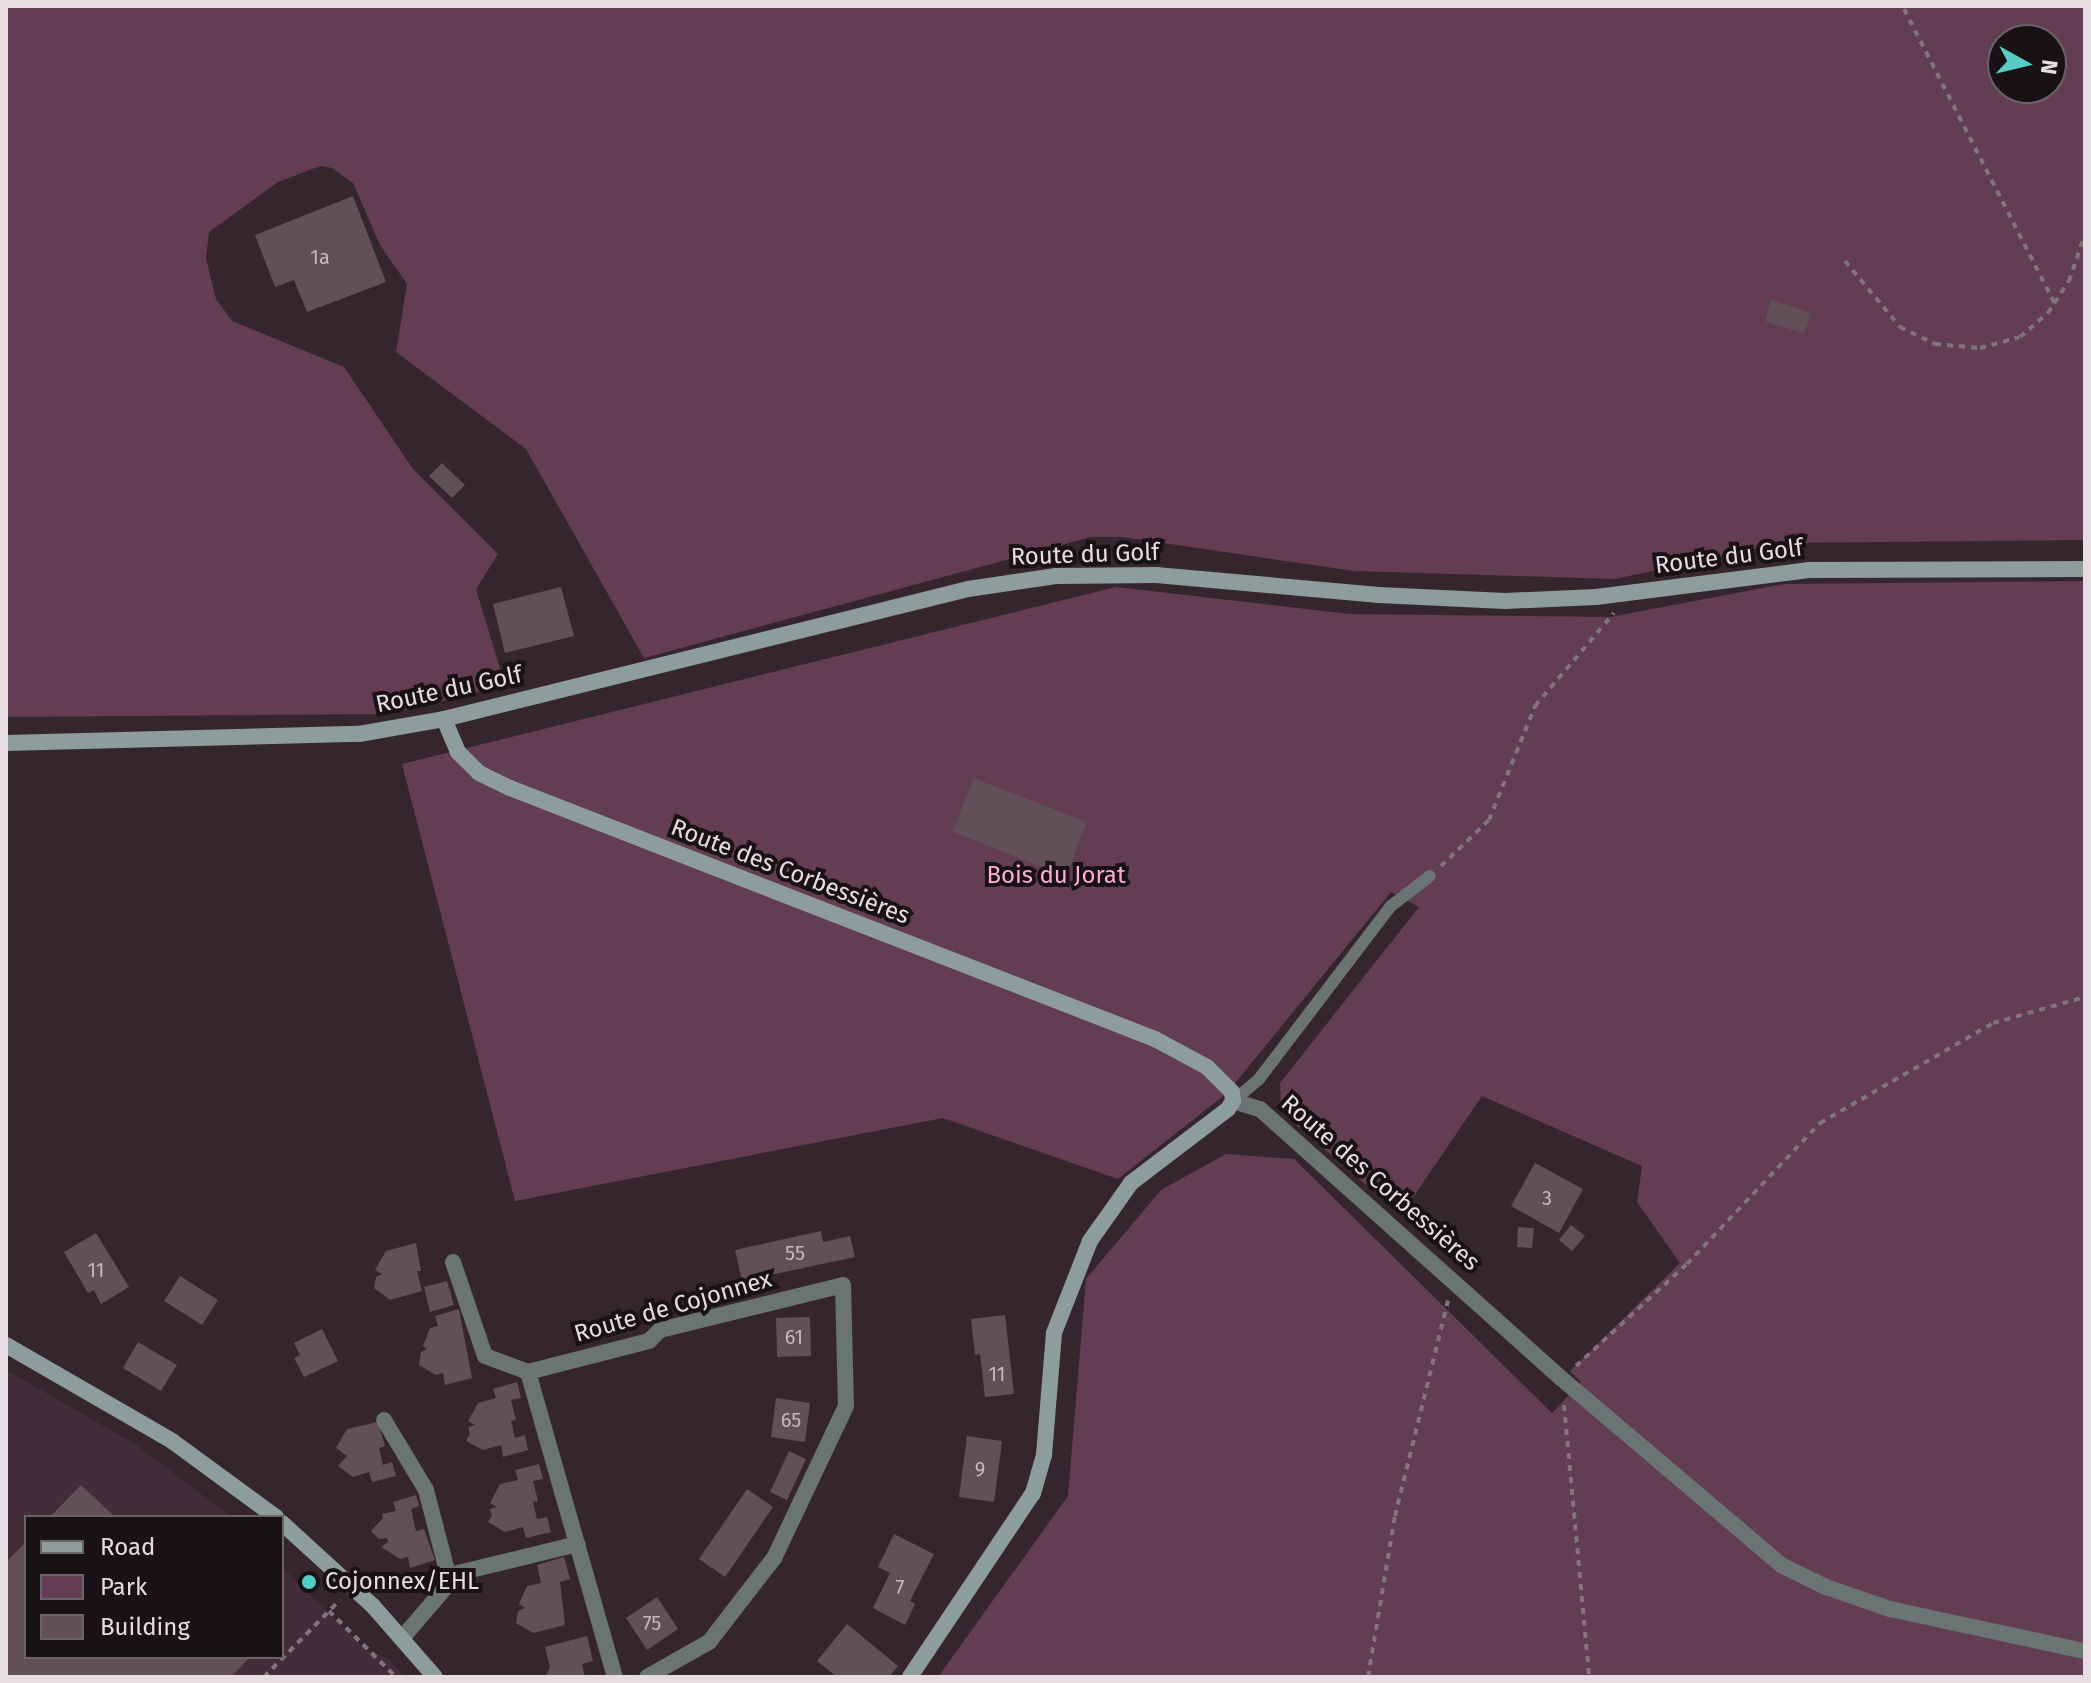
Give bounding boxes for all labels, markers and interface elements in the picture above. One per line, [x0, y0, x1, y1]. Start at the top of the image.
north arrow [1987, 24, 2067, 104]
text: N [2035, 58, 2064, 76]
house number: 1a [310, 245, 330, 269]
street label: Route du Golf [1653, 534, 1805, 580]
street label: Route du Golf [1010, 538, 1160, 572]
street label: Route du Golf [373, 660, 525, 720]
street label: Route des Corbessières [667, 813, 913, 931]
park label: Bois du Jorat [986, 862, 1126, 890]
street label: Route des Corbessières [1275, 1089, 1485, 1277]
house number: 3 [1542, 1186, 1552, 1210]
house number: 55 [785, 1241, 805, 1265]
house number: 11 [87, 1258, 105, 1282]
street label: Route de Cojonnex [571, 1265, 775, 1349]
house number: 61 [785, 1325, 803, 1349]
house number: 11 [988, 1362, 1006, 1386]
house number: 65 [781, 1408, 801, 1432]
house number: 9 [975, 1457, 985, 1481]
legend [24, 1515, 284, 1659]
text: Road [100, 1533, 155, 1561]
place label: Cojonnex/EHL [325, 1568, 479, 1596]
text: Park [100, 1573, 147, 1601]
marker: Cojonnex/EHL [300, 1573, 318, 1591]
house number: 7 [896, 1575, 904, 1599]
house number: 75 [643, 1611, 661, 1635]
text: Building [100, 1613, 190, 1641]

